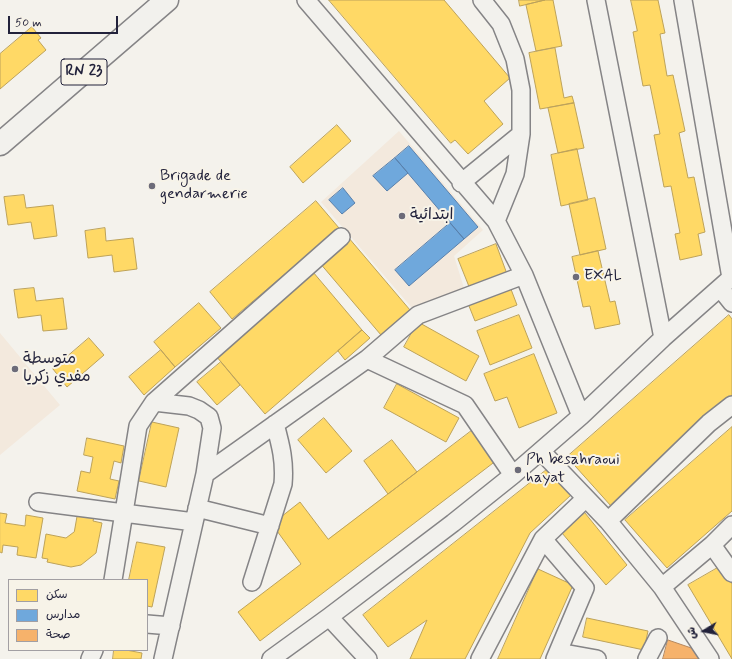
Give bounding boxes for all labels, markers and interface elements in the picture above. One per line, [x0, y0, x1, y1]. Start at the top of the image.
scale bar [10, 8, 120, 34]
text: 50 m [15, 15, 42, 31]
road number: RN 23 [61, 59, 107, 85]
place label: Brigade de gendarmerie [160, 167, 248, 205]
marker: Brigade de gendarmerie [147, 181, 157, 191]
place label: ابتدائية [410, 206, 453, 226]
marker: ابتدائية [397, 211, 407, 221]
place label: EXAL [584, 267, 622, 287]
marker: EXAL [571, 272, 581, 282]
place label: متوسطة مفدي زكريا [23, 350, 91, 388]
marker: متوسطة مفدي زكريا [10, 364, 20, 374]
place label: Ph besahraoui hayat [526, 451, 620, 489]
marker: Ph besahraoui hayat [513, 465, 523, 475]
legend [8, 579, 148, 651]
text: سكن [46, 587, 68, 603]
text: مدارس [46, 607, 80, 623]
north arrow [684, 611, 724, 651]
text: ش [684, 626, 700, 640]
text: صحة [46, 627, 71, 643]

